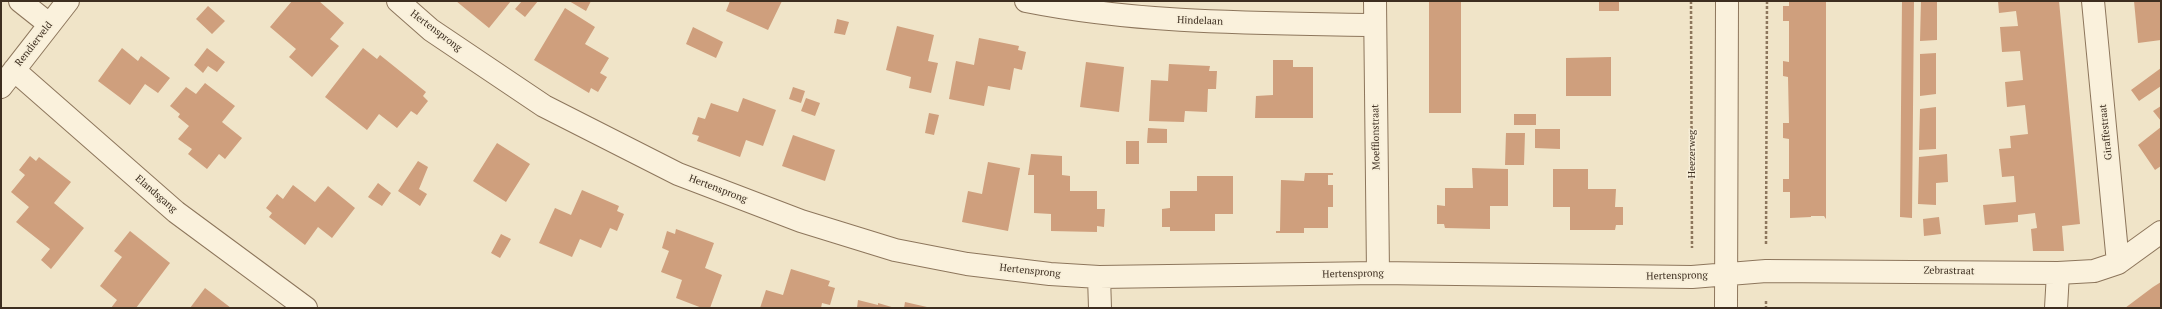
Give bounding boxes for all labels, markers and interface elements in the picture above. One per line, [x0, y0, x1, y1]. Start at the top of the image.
street label: Hertensprong [408, 8, 464, 54]
street label: Hindelaan [1177, 14, 1223, 28]
street label: Rendierveld [13, 19, 55, 69]
street label: Giraffestraat [2097, 103, 2115, 161]
street label: Moefflonstraat [1369, 104, 1383, 170]
street label: Heezerweg [1686, 130, 1698, 178]
street label: Hertensprong [687, 172, 749, 206]
street label: Elandsgang [133, 173, 179, 215]
street label: Hertensprong [999, 262, 1061, 280]
street label: Zebrastraat [1923, 265, 1975, 277]
street label: Hertensprong [1322, 267, 1384, 281]
street label: Hertensprong [1646, 269, 1708, 283]

